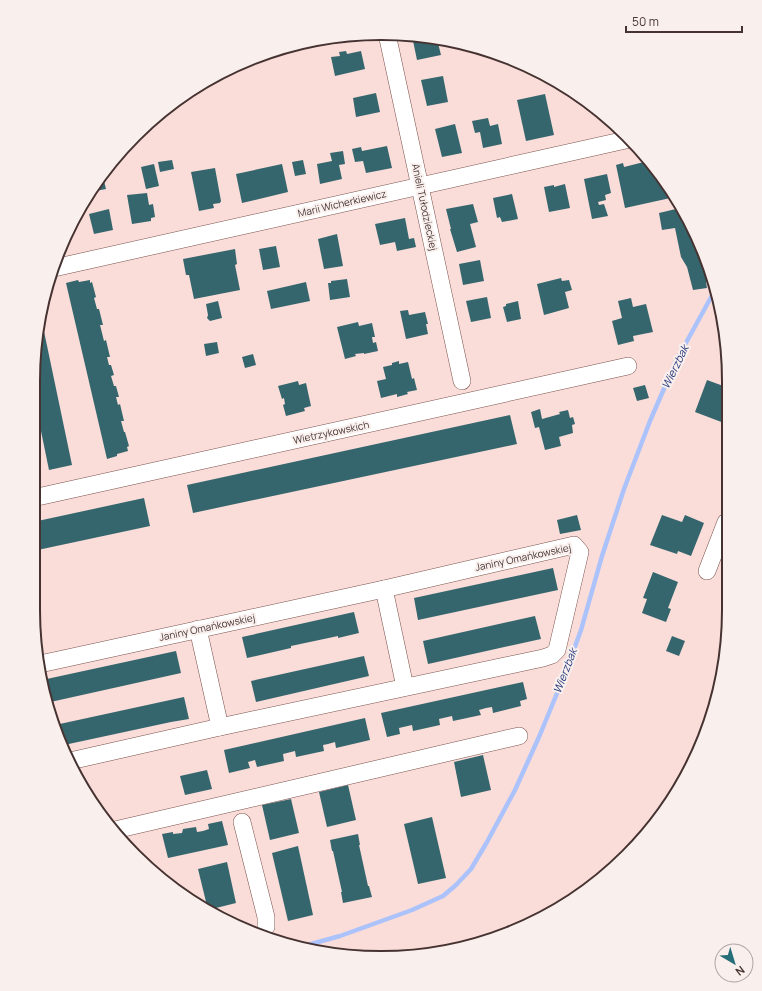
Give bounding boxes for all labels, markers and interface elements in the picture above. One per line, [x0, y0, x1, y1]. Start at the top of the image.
scale bar [626, 8, 742, 34]
text: 50 m [632, 13, 659, 30]
street label: Anieli Tułodzieckiej [409, 162, 441, 252]
street label: Marii Wicherkiewicz [296, 186, 388, 220]
water label: Wierzbak [658, 341, 692, 391]
street label: Wietrzykowskich [292, 417, 370, 447]
street label: Janiny Omańkowskiej [474, 540, 572, 574]
street label: Janiny Omańkowskiej [158, 610, 256, 644]
water label: Wierzbak [549, 645, 580, 695]
north arrow [714, 943, 754, 983]
text: N [733, 963, 748, 980]

